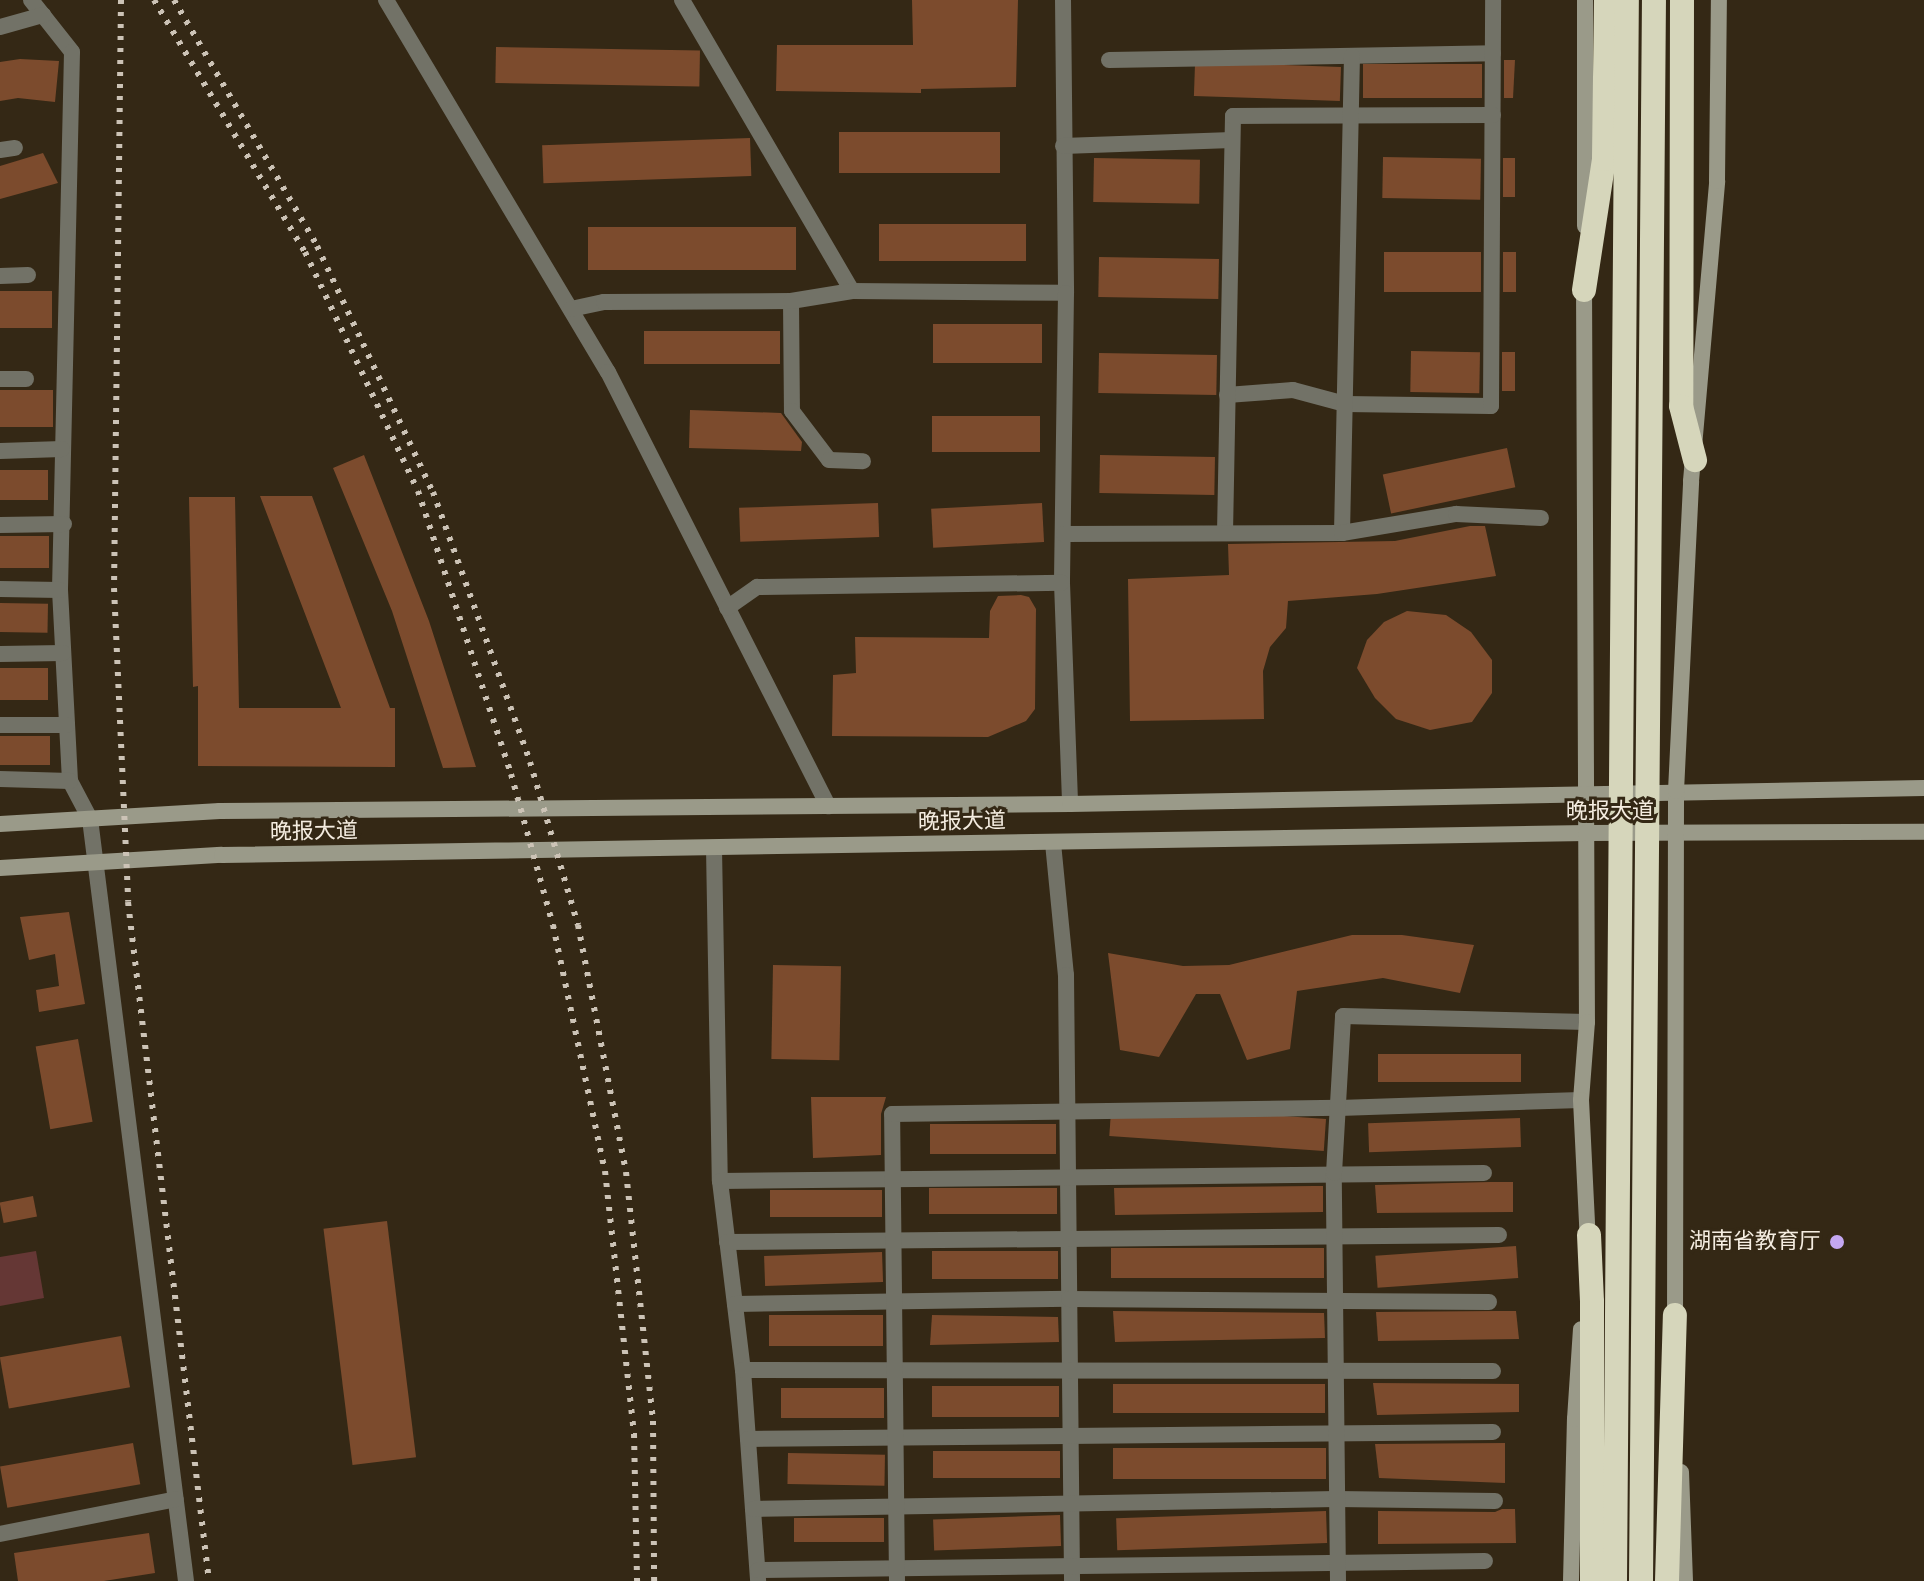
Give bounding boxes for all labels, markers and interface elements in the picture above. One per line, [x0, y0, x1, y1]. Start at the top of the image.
street label: 晚报大道 [1566, 799, 1654, 825]
street label: 晚报大道 [918, 808, 1006, 836]
street label: 晚报大道 [270, 818, 358, 846]
place label: 湖南省教育厅 [1689, 1229, 1821, 1255]
marker: 湖南省教育厅 [1828, 1233, 1846, 1251]

